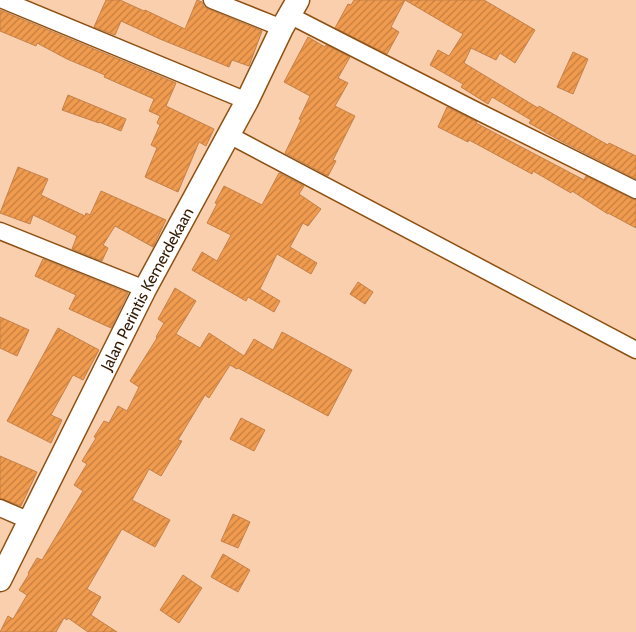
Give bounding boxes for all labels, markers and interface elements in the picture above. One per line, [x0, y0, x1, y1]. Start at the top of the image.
street label: Jalan Perintis Kemerdekaan [96, 204, 198, 375]

